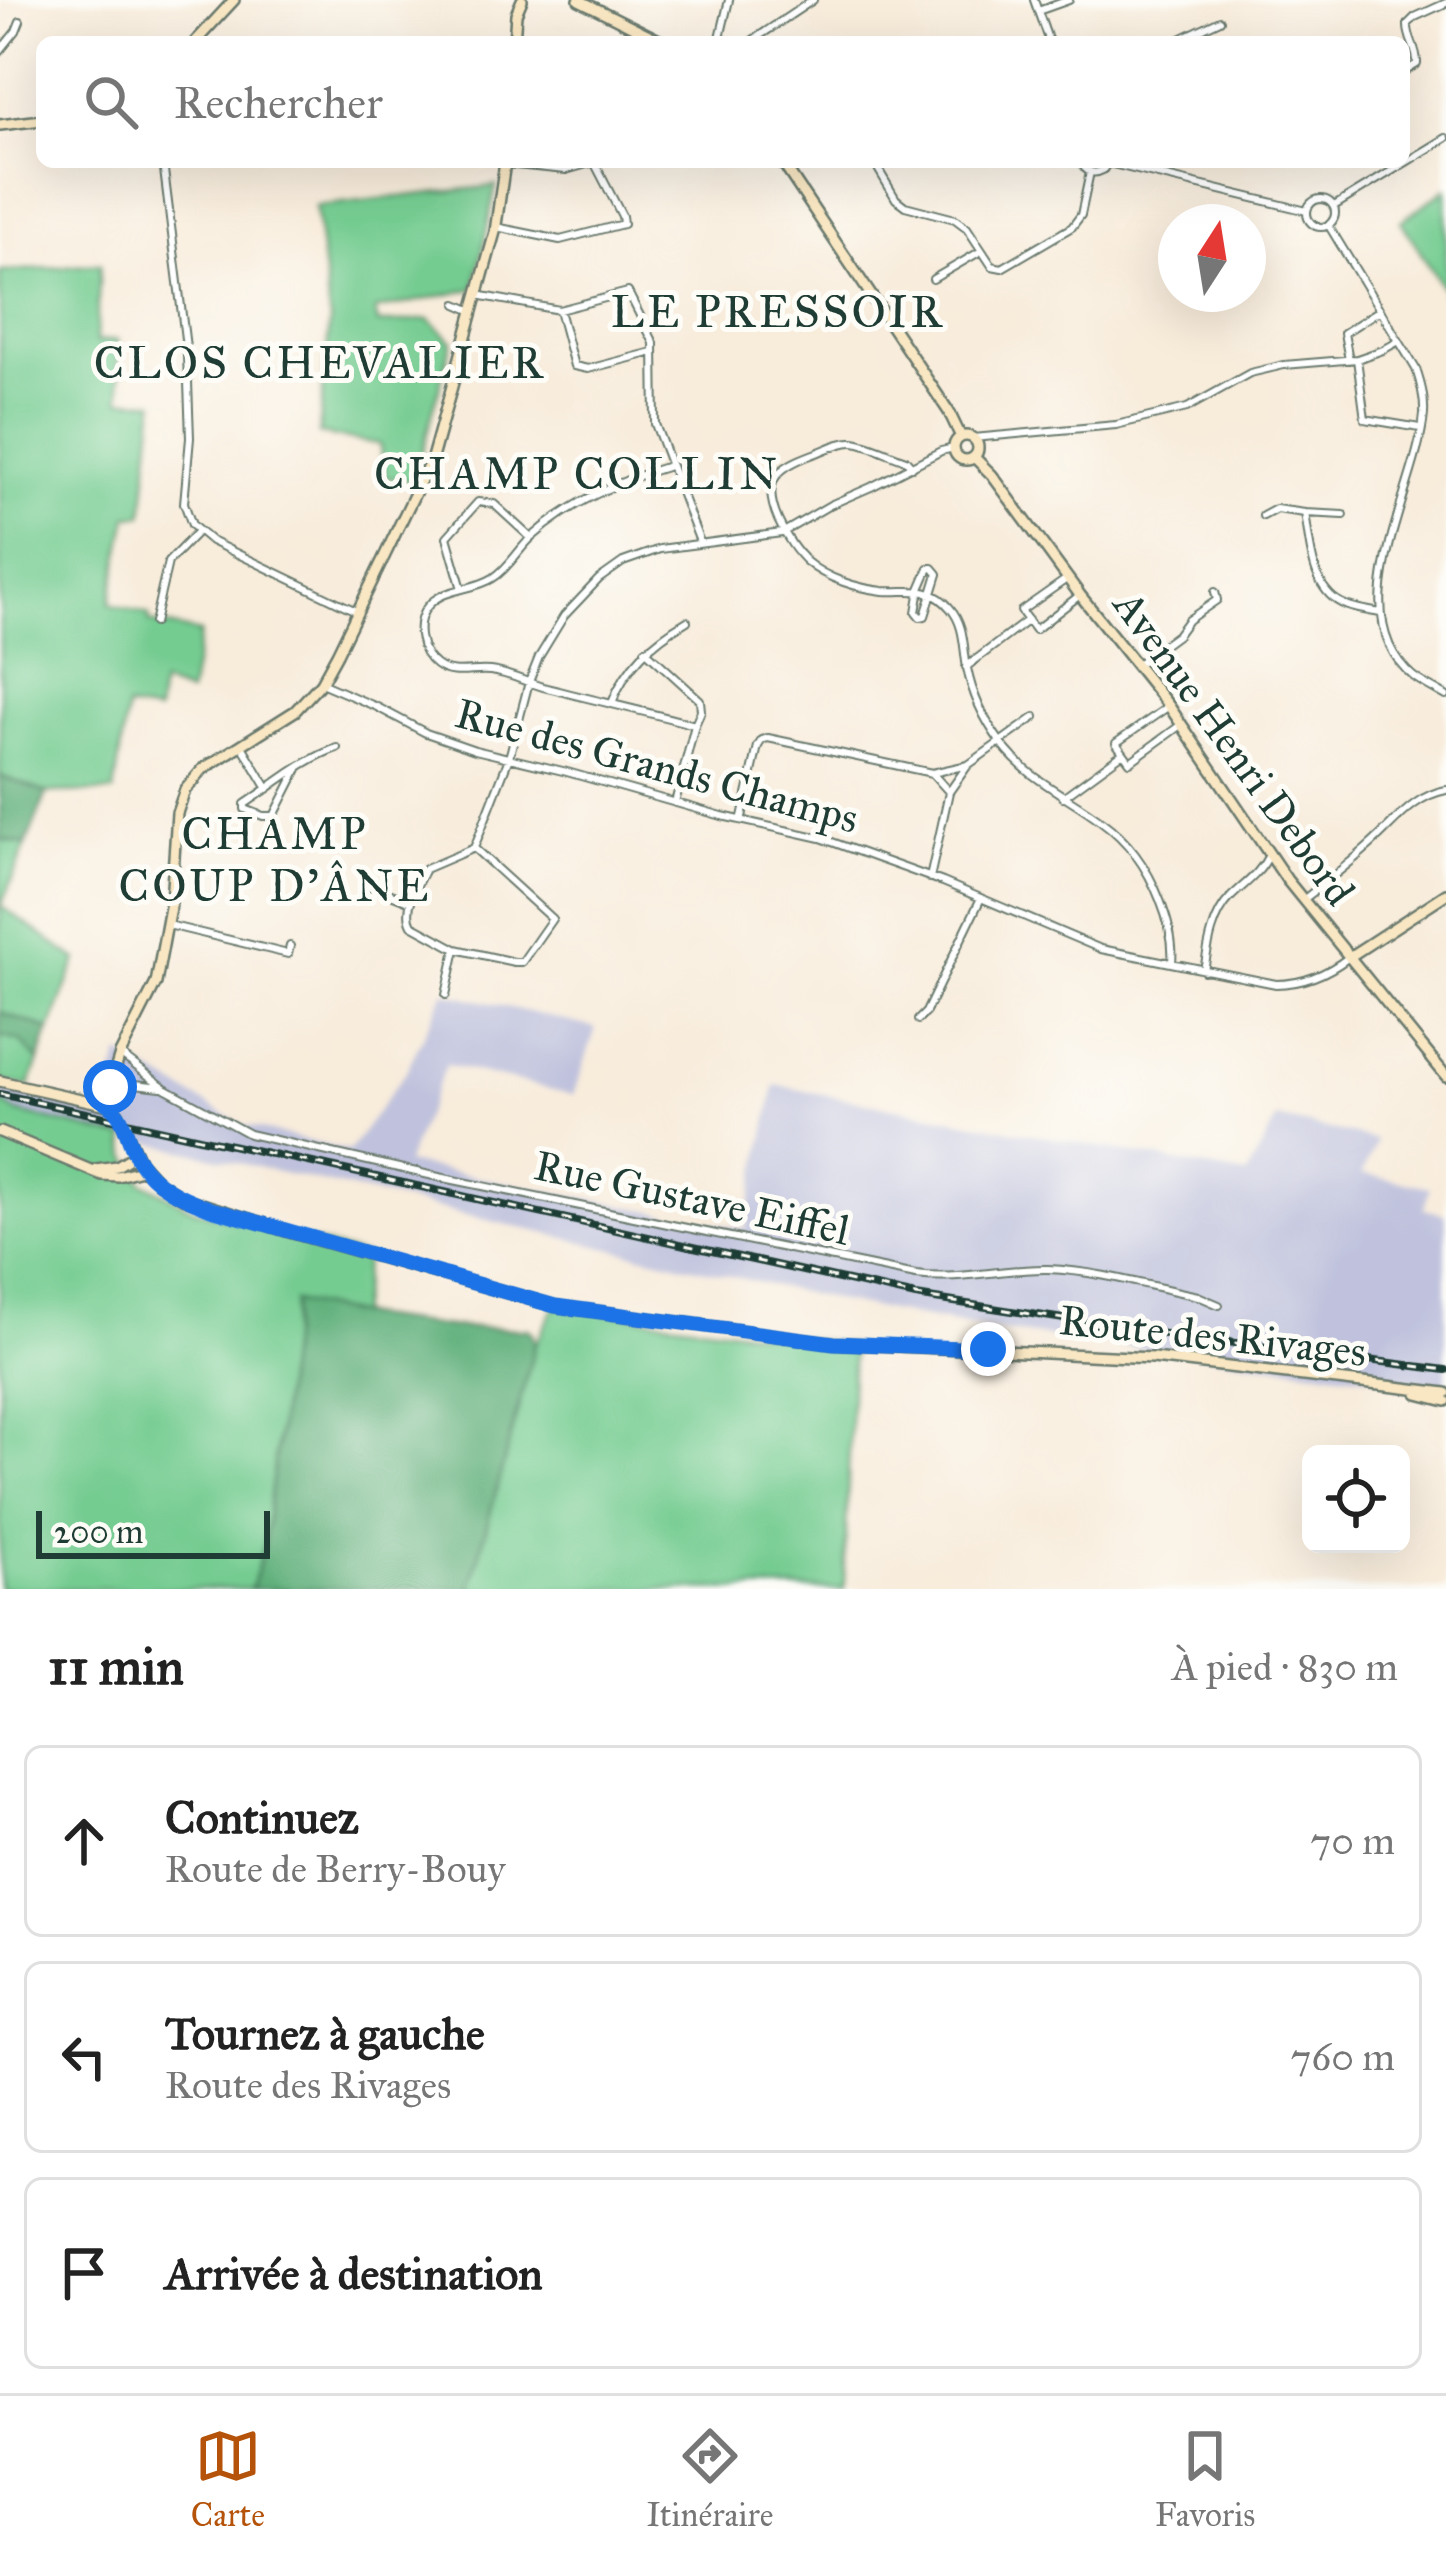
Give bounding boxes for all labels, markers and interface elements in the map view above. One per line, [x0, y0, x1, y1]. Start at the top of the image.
search box [36, 36, 1410, 168]
icon: search [78, 69, 144, 135]
text: Rechercher [174, 75, 383, 130]
north arrow [1158, 204, 1266, 312]
district label: LE PRESSOIR [611, 284, 945, 339]
district label: CLOS CHEVALIER [94, 335, 546, 390]
district label: CHAMP COLLIN [374, 446, 780, 501]
street label: Avenue Henri Debord [1101, 579, 1366, 916]
street label: Rue des Grands Champs [450, 687, 864, 845]
district label: CHAMP COUP D'ÂNE [119, 806, 431, 913]
route start [83, 1060, 137, 1114]
street label: Rue Gustave Eiffel [530, 1139, 855, 1257]
street label: Route des Rivages [1057, 1294, 1369, 1378]
route end [961, 1322, 1015, 1376]
map controls [1302, 1445, 1410, 1553]
button: locate [1302, 1445, 1410, 1553]
scale bar [36, 1505, 270, 1558]
text: 200 m [54, 1512, 144, 1552]
text: 11 min [48, 1636, 184, 1698]
text: À pied · 830 m [1172, 1643, 1398, 1691]
text: Continuez [165, 1790, 359, 1845]
icon: ahead [51, 1808, 117, 1874]
text: 70 m [1310, 1817, 1395, 1865]
text: Route de Berry-Bouy [165, 1845, 506, 1893]
text: Tournez à gauche [165, 2006, 485, 2061]
icon: left [51, 2024, 117, 2090]
text: 760 m [1290, 2033, 1395, 2081]
text: Route des Rivages [165, 2061, 451, 2109]
icon: arrive [51, 2240, 117, 2306]
text: Arrivée à destination [165, 2246, 543, 2301]
tab: Carte [191, 2423, 265, 2535]
tab: Itinéraire [646, 2423, 774, 2535]
tab: Favoris [1155, 2423, 1255, 2535]

